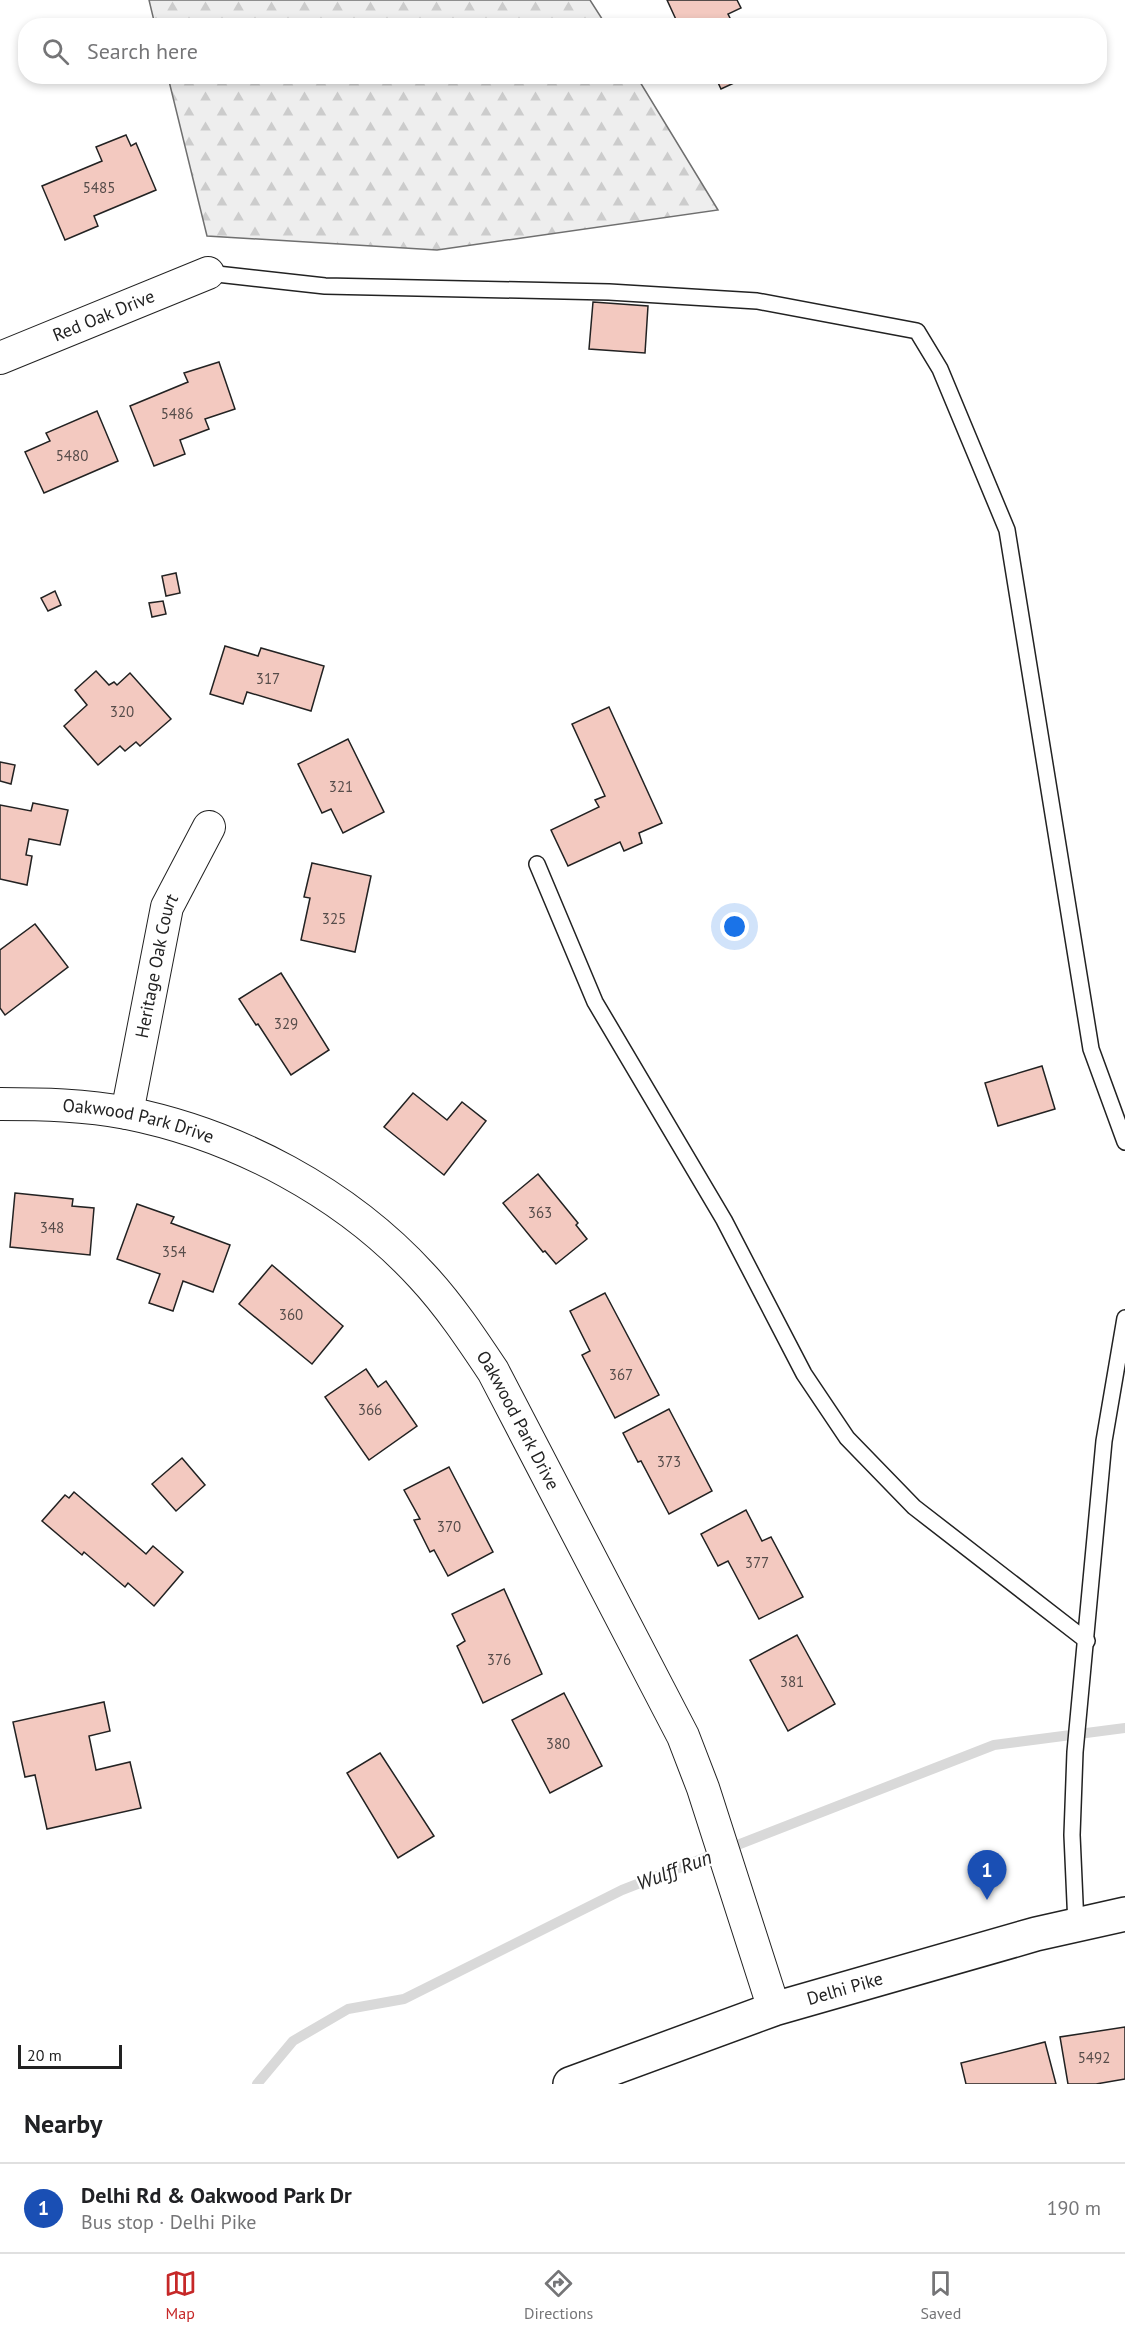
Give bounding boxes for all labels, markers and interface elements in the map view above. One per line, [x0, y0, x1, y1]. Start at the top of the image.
search box [18, 18, 1107, 84]
icon: search [39, 35, 72, 68]
text: Search here [87, 37, 198, 65]
house number: 5485 [83, 178, 115, 197]
street label: Red Oak Drive [49, 284, 158, 346]
house number: 5486 [161, 404, 193, 423]
house number: 5480 [56, 446, 88, 465]
house number: 317 [256, 669, 280, 688]
house number: 320 [110, 702, 134, 721]
house number: 321 [329, 777, 353, 796]
street label: Heritage Oak Court [130, 889, 183, 1040]
house number: 325 [322, 909, 346, 928]
your location [720, 912, 749, 941]
house number: 329 [274, 1014, 298, 1033]
street label: Oakwood Park Drive [62, 1093, 217, 1148]
house number: 363 [528, 1203, 552, 1222]
house number: 348 [40, 1218, 64, 1237]
house number: 354 [162, 1242, 186, 1261]
house number: 360 [279, 1305, 303, 1324]
street label: Oakwood Park Drive [472, 1346, 565, 1494]
house number: 367 [609, 1365, 633, 1384]
house number: 366 [358, 1400, 382, 1419]
house number: 373 [657, 1452, 681, 1471]
house number: 370 [437, 1517, 461, 1536]
house number: 377 [745, 1553, 769, 1572]
house number: 376 [487, 1650, 511, 1669]
house number: 381 [780, 1672, 804, 1691]
house number: 380 [546, 1734, 570, 1753]
water label: Wulff Run [633, 1844, 715, 1896]
pin: 1 [968, 1850, 1006, 1900]
street label: Delhi Pike [804, 1966, 885, 2010]
scale bar [18, 2042, 122, 2070]
text: 20 m [27, 2045, 62, 2065]
house number: 5492 [1078, 2048, 1110, 2067]
text: Nearby [24, 2107, 102, 2140]
text: Delhi Rd & Oakwood Park Dr [81, 2181, 352, 2209]
text: 1 [38, 2195, 49, 2221]
text: 190 m [1047, 2195, 1101, 2221]
text: Bus stop · Delhi Pike [81, 2209, 257, 2235]
tab: Map [164, 2267, 197, 2323]
tab: Directions [524, 2267, 593, 2323]
tab: Saved [921, 2267, 961, 2323]

